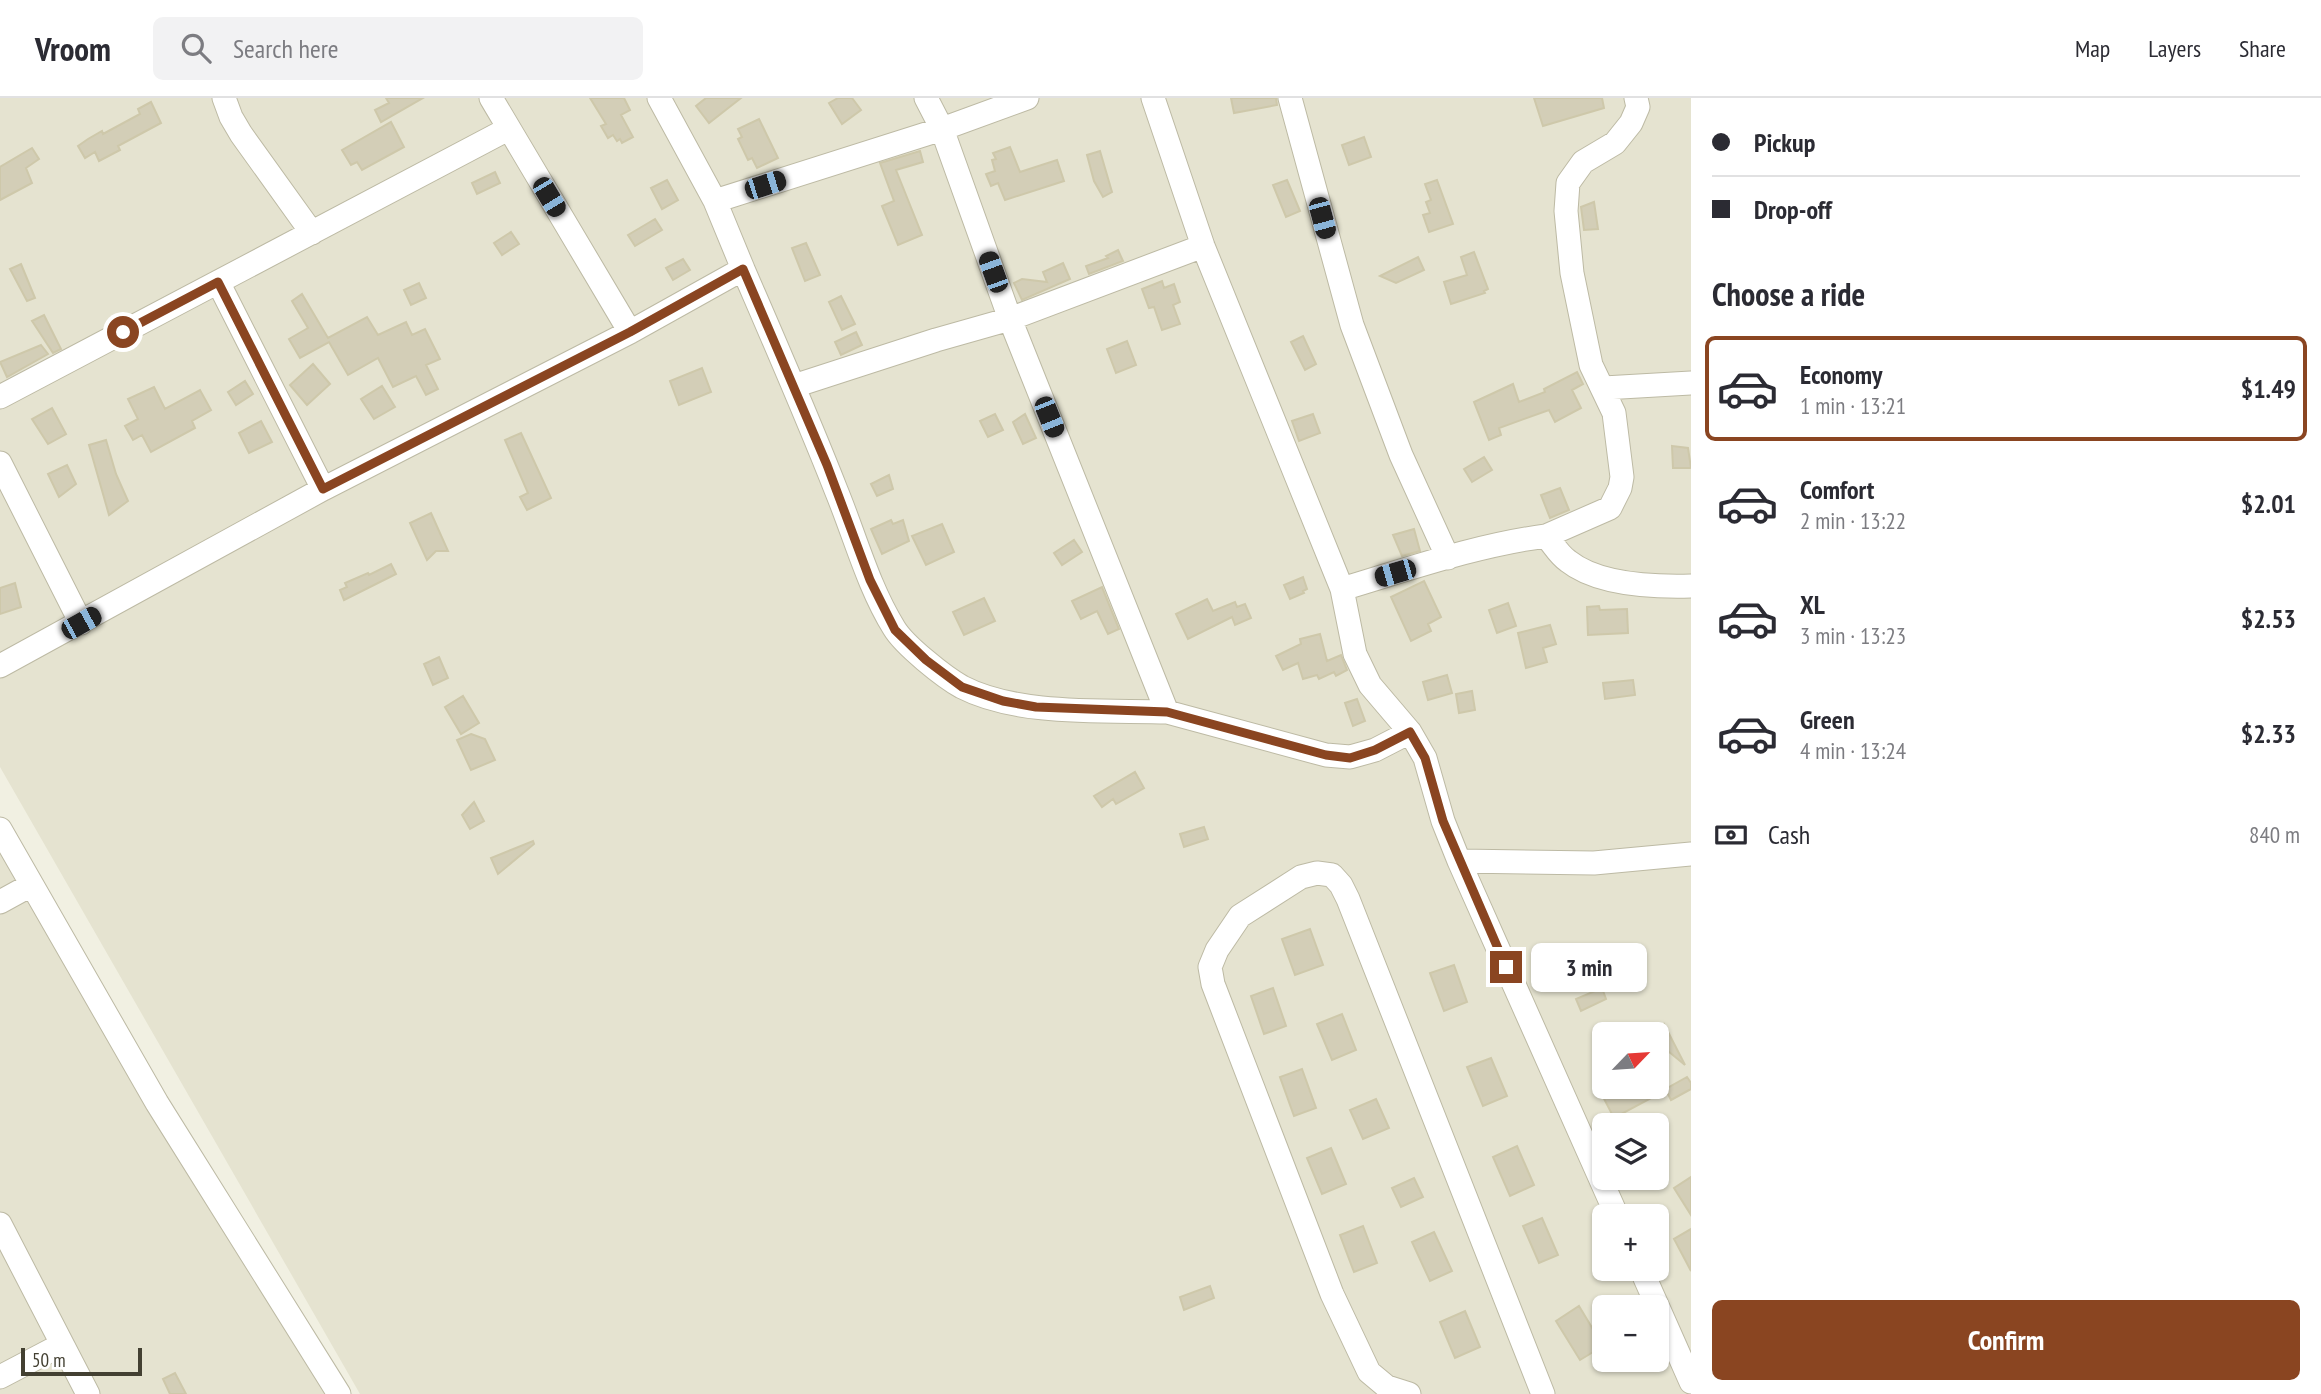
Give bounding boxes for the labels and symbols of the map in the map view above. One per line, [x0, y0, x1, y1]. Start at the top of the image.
car [742, 169, 789, 201]
car [530, 174, 569, 220]
car [1307, 195, 1338, 241]
car [976, 249, 1011, 295]
route start [107, 316, 139, 348]
car [1032, 394, 1067, 440]
car [1372, 557, 1419, 589]
car [58, 604, 105, 642]
callout: 3 min [1530, 942, 1646, 992]
route end [1490, 951, 1522, 983]
north arrow [1592, 1022, 1670, 1099]
scale bar [21, 1345, 142, 1377]

